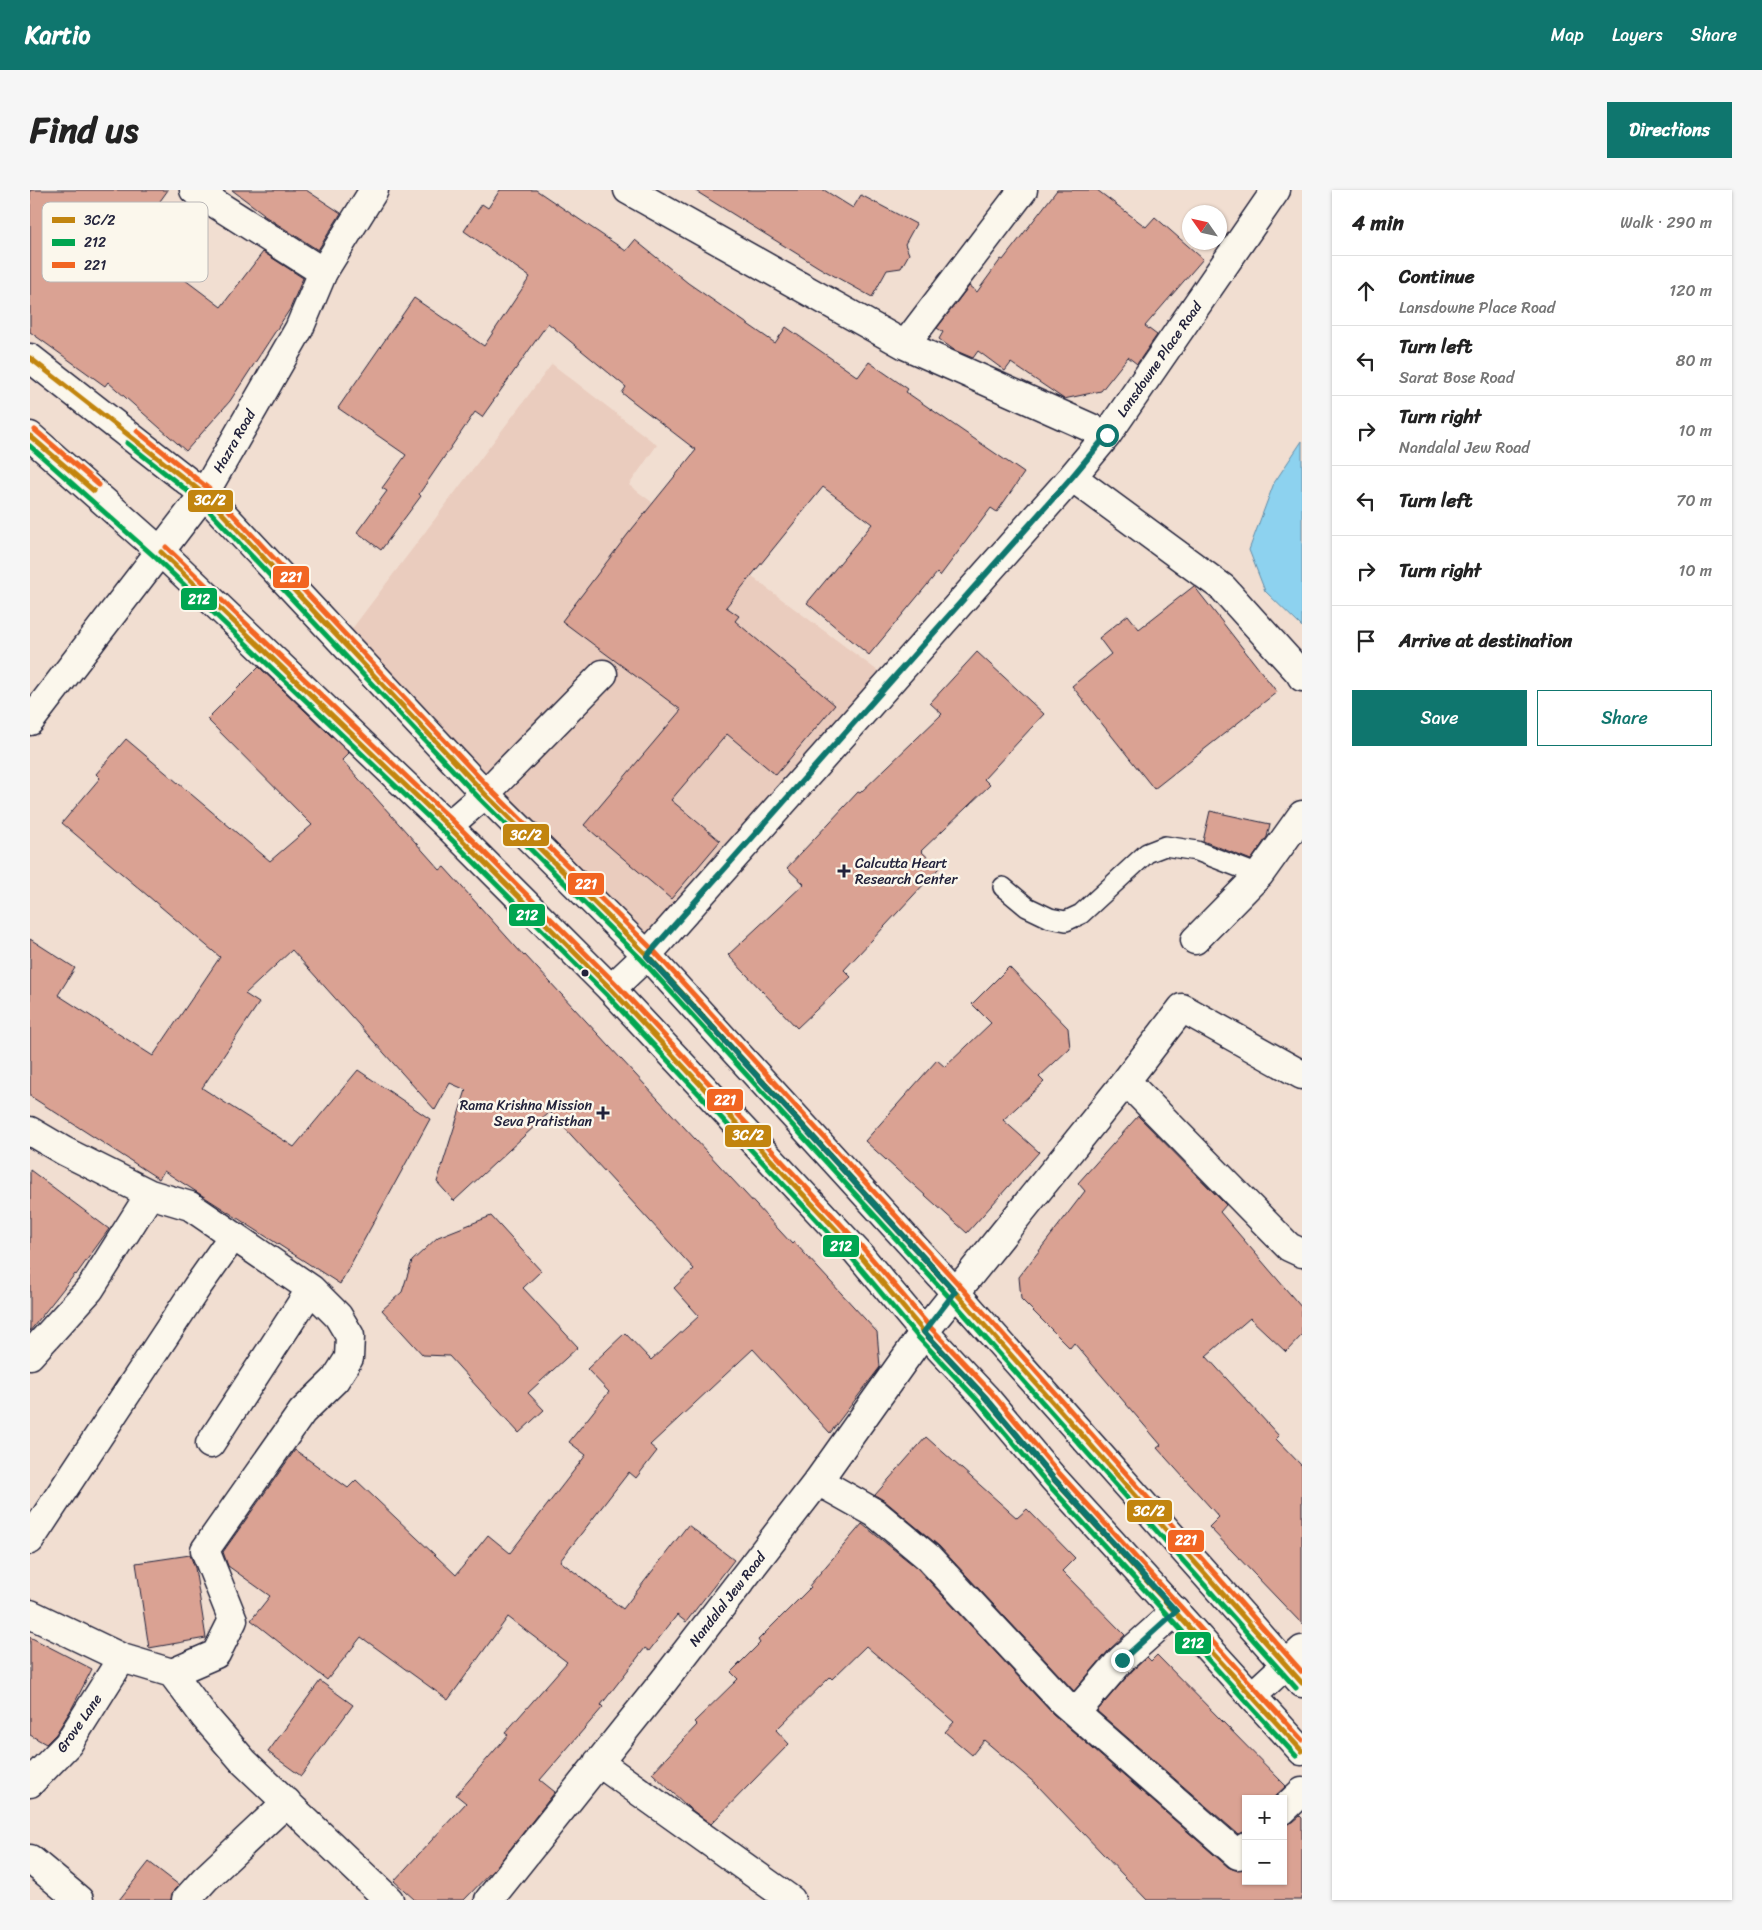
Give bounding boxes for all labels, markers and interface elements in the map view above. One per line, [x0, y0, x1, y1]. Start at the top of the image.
text: Kartio [25, 14, 90, 56]
text: Map [1551, 19, 1584, 51]
text: Layers [1612, 19, 1663, 51]
text: Share [1691, 19, 1737, 51]
text: Find us [30, 99, 138, 161]
button: Directions [1607, 102, 1732, 158]
legend [42, 202, 208, 282]
text: 4 min [1352, 204, 1404, 242]
north arrow [1182, 205, 1227, 250]
text: 3C/2 [84, 208, 115, 233]
text: Walk · 290 m [1620, 208, 1712, 237]
text: 212 [84, 230, 106, 255]
text: 221 [84, 253, 106, 278]
text: Continue [1399, 260, 1475, 293]
text: 120 m [1669, 276, 1712, 305]
icon: ahead [1352, 277, 1380, 305]
text: Lansdowne Place Road [1399, 293, 1555, 322]
street label: Lansdowne Place Road [1110, 295, 1210, 422]
text: Turn left [1399, 330, 1472, 363]
text: 80 m [1676, 346, 1712, 375]
icon: left [1352, 347, 1380, 375]
text: Sarat Bose Road [1399, 363, 1514, 392]
text: Turn right [1399, 400, 1481, 433]
street label: Hazra Road [206, 403, 264, 478]
text: 10 m [1679, 416, 1712, 445]
icon: right [1352, 417, 1380, 445]
route start [1096, 424, 1119, 447]
text: Nandalal Jew Road [1399, 433, 1530, 462]
text: Turn left [1399, 484, 1472, 517]
text: 70 m [1676, 486, 1712, 515]
icon: left [1352, 487, 1380, 515]
text: 3C/2 [193, 488, 227, 513]
line badge: 3C/2 [187, 489, 234, 513]
text: Turn right [1399, 554, 1481, 587]
text: 10 m [1679, 556, 1712, 585]
icon: right [1352, 557, 1380, 585]
line badge: 221 [272, 565, 310, 589]
text: 221 [279, 565, 302, 590]
line badge: 212 [180, 587, 218, 611]
text: 212 [187, 587, 211, 612]
text: Arrive at destination [1399, 624, 1572, 657]
icon: arrive [1352, 627, 1380, 655]
button: Save [1352, 690, 1527, 746]
button: Share [1537, 690, 1712, 746]
line badge: 3C/2 [502, 823, 550, 847]
text: 3C/2 [509, 823, 543, 848]
place label: Calcutta Heart Research Center [855, 851, 958, 892]
marker: Calcutta Heart Research Center [837, 864, 851, 878]
line badge: 221 [567, 872, 605, 896]
text: 221 [574, 872, 597, 897]
line badge: 212 [508, 903, 546, 927]
text: 212 [515, 903, 539, 928]
unlabelled marker [580, 968, 590, 978]
line badge: 221 [706, 1088, 744, 1112]
text: 221 [713, 1088, 736, 1113]
place label: Rama Krishna Mission Seva Pratisthan [460, 1093, 592, 1134]
marker: Rama Krishna Mission Seva Pratisthan [596, 1106, 610, 1120]
text: 3C/2 [731, 1123, 765, 1148]
line badge: 3C/2 [724, 1124, 772, 1148]
line badge: 212 [822, 1234, 860, 1258]
text: 212 [829, 1234, 853, 1259]
line badge: 3C/2 [1126, 1499, 1173, 1523]
text: 3C/2 [1132, 1499, 1166, 1524]
text: 221 [1174, 1528, 1197, 1553]
line badge: 221 [1167, 1529, 1205, 1553]
street label: Nandalal Jew Road [682, 1545, 773, 1652]
line badge: 212 [1174, 1631, 1212, 1655]
text: 212 [1181, 1631, 1205, 1656]
route end [1111, 1649, 1134, 1672]
street label: Grove Lane [50, 1689, 109, 1758]
map controls [1242, 1795, 1287, 1885]
button: + [1242, 1795, 1287, 1840]
button: − [1242, 1840, 1287, 1885]

